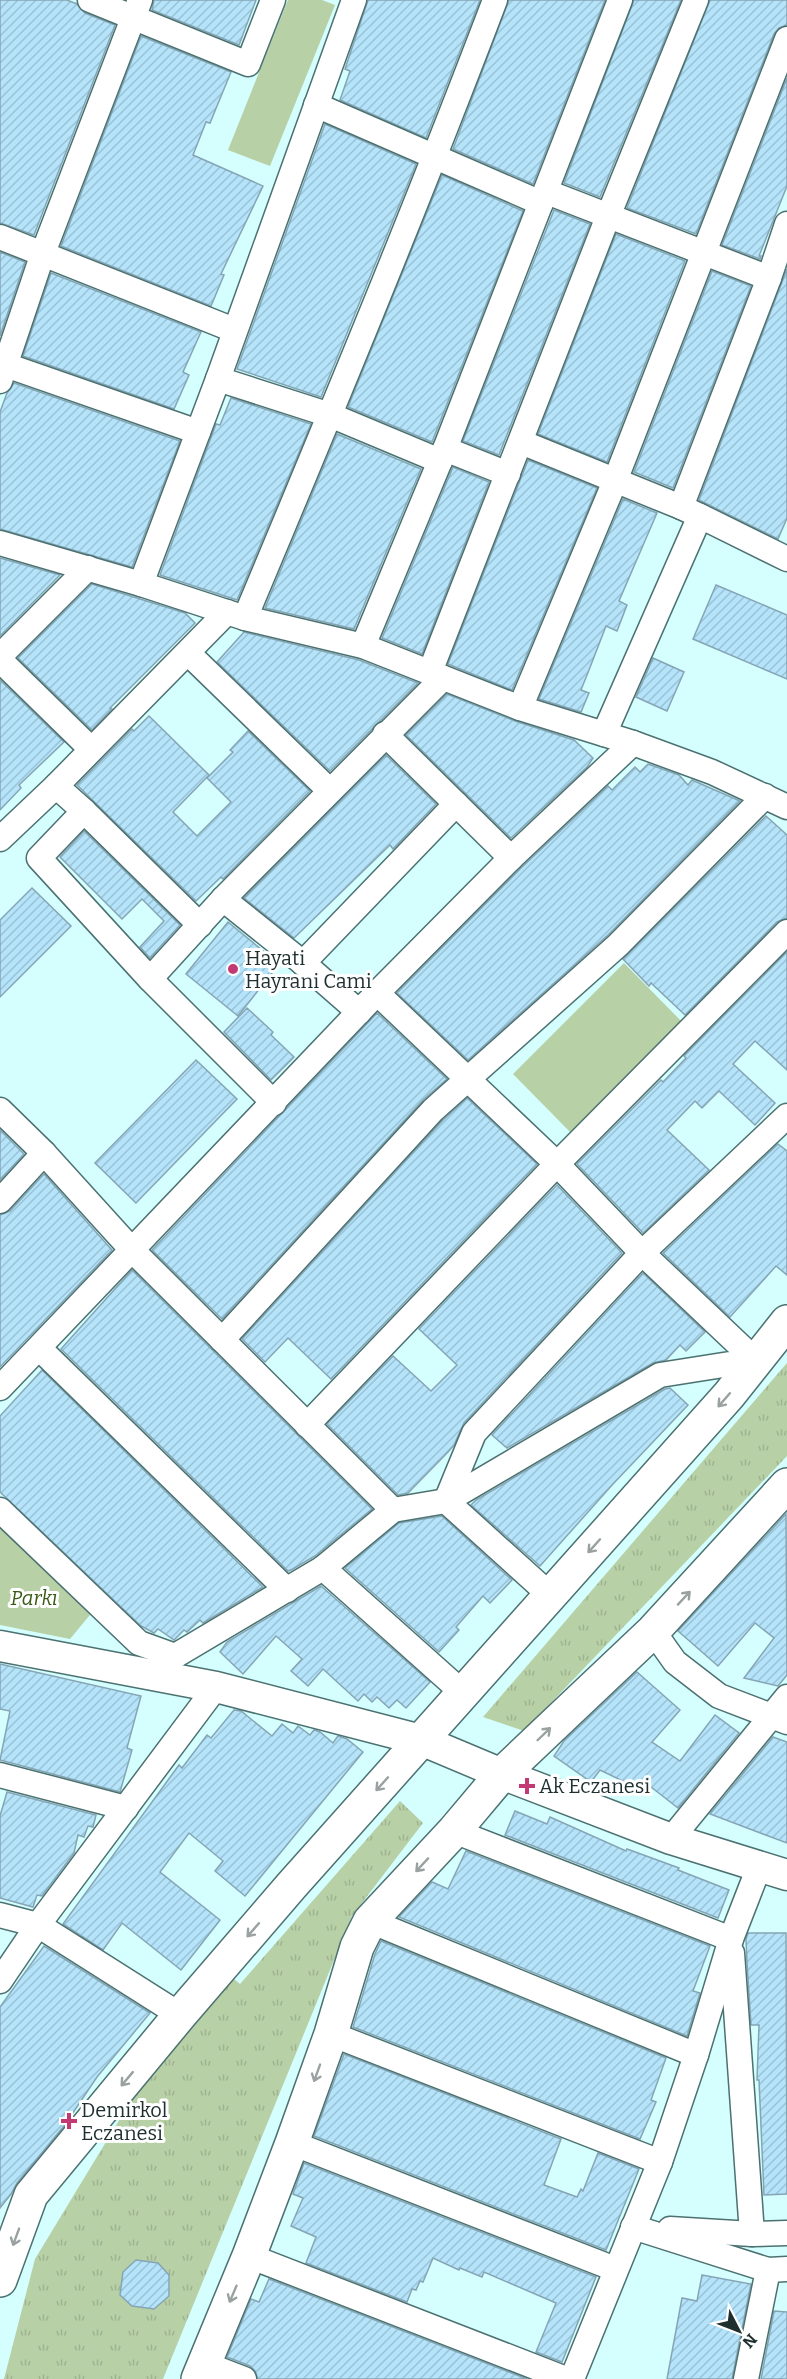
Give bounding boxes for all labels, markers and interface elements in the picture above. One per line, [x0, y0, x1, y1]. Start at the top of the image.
place label: Hayati Hayrani Cami [245, 946, 372, 993]
marker: Hayati Hayrani Cami [226, 962, 240, 976]
one-way arrow [717, 1392, 731, 1407]
one-way arrow [587, 1538, 601, 1553]
park label: Parkı [11, 1586, 57, 1610]
one-way arrow [677, 1590, 691, 1605]
one-way arrow [537, 1727, 552, 1741]
place label: Ak Eczanesi [539, 1774, 650, 1798]
one-way arrow [375, 1776, 389, 1791]
marker: Ak Eczanesi [520, 1779, 534, 1793]
one-way arrow [414, 1858, 429, 1873]
one-way arrow [246, 1922, 260, 1937]
one-way arrow [311, 2063, 322, 2082]
one-way arrow [121, 2071, 134, 2087]
place label: Demirkol Eczanesi [81, 2098, 168, 2145]
marker: Demirkol Eczanesi [62, 2114, 76, 2128]
one-way arrow [10, 2227, 21, 2246]
one-way arrow [227, 2285, 238, 2303]
north arrow [709, 2301, 769, 2361]
text: N [739, 2330, 761, 2352]

